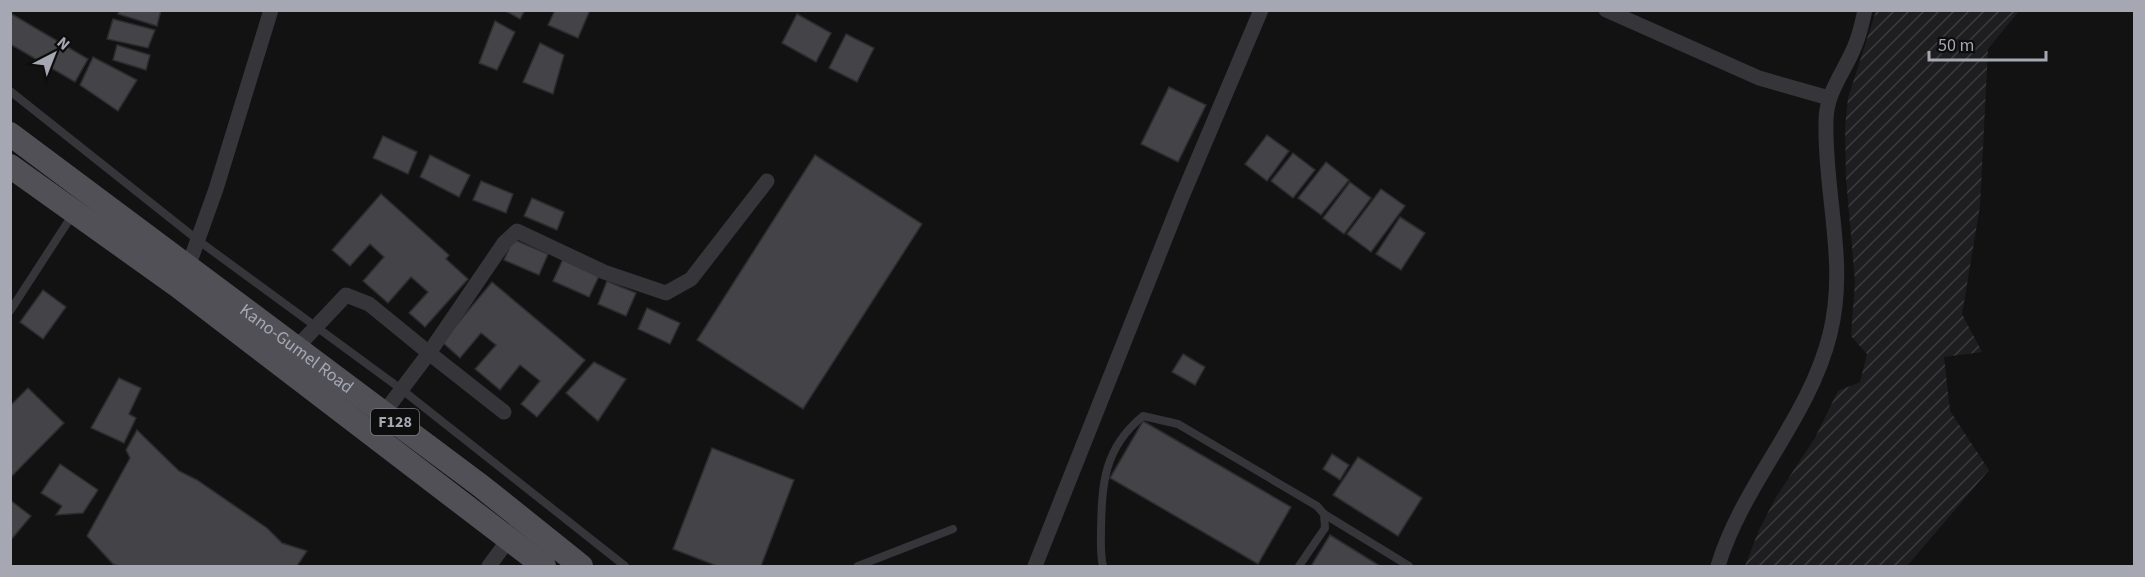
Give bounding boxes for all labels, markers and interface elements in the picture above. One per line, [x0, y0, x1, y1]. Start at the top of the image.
north arrow [24, 24, 84, 84]
scale bar [1929, 24, 2046, 62]
text: N [52, 32, 75, 55]
text: 50 m [1938, 33, 1974, 58]
street label: Kano-Gumel Road [235, 297, 359, 399]
road number: F128 [371, 409, 419, 435]

